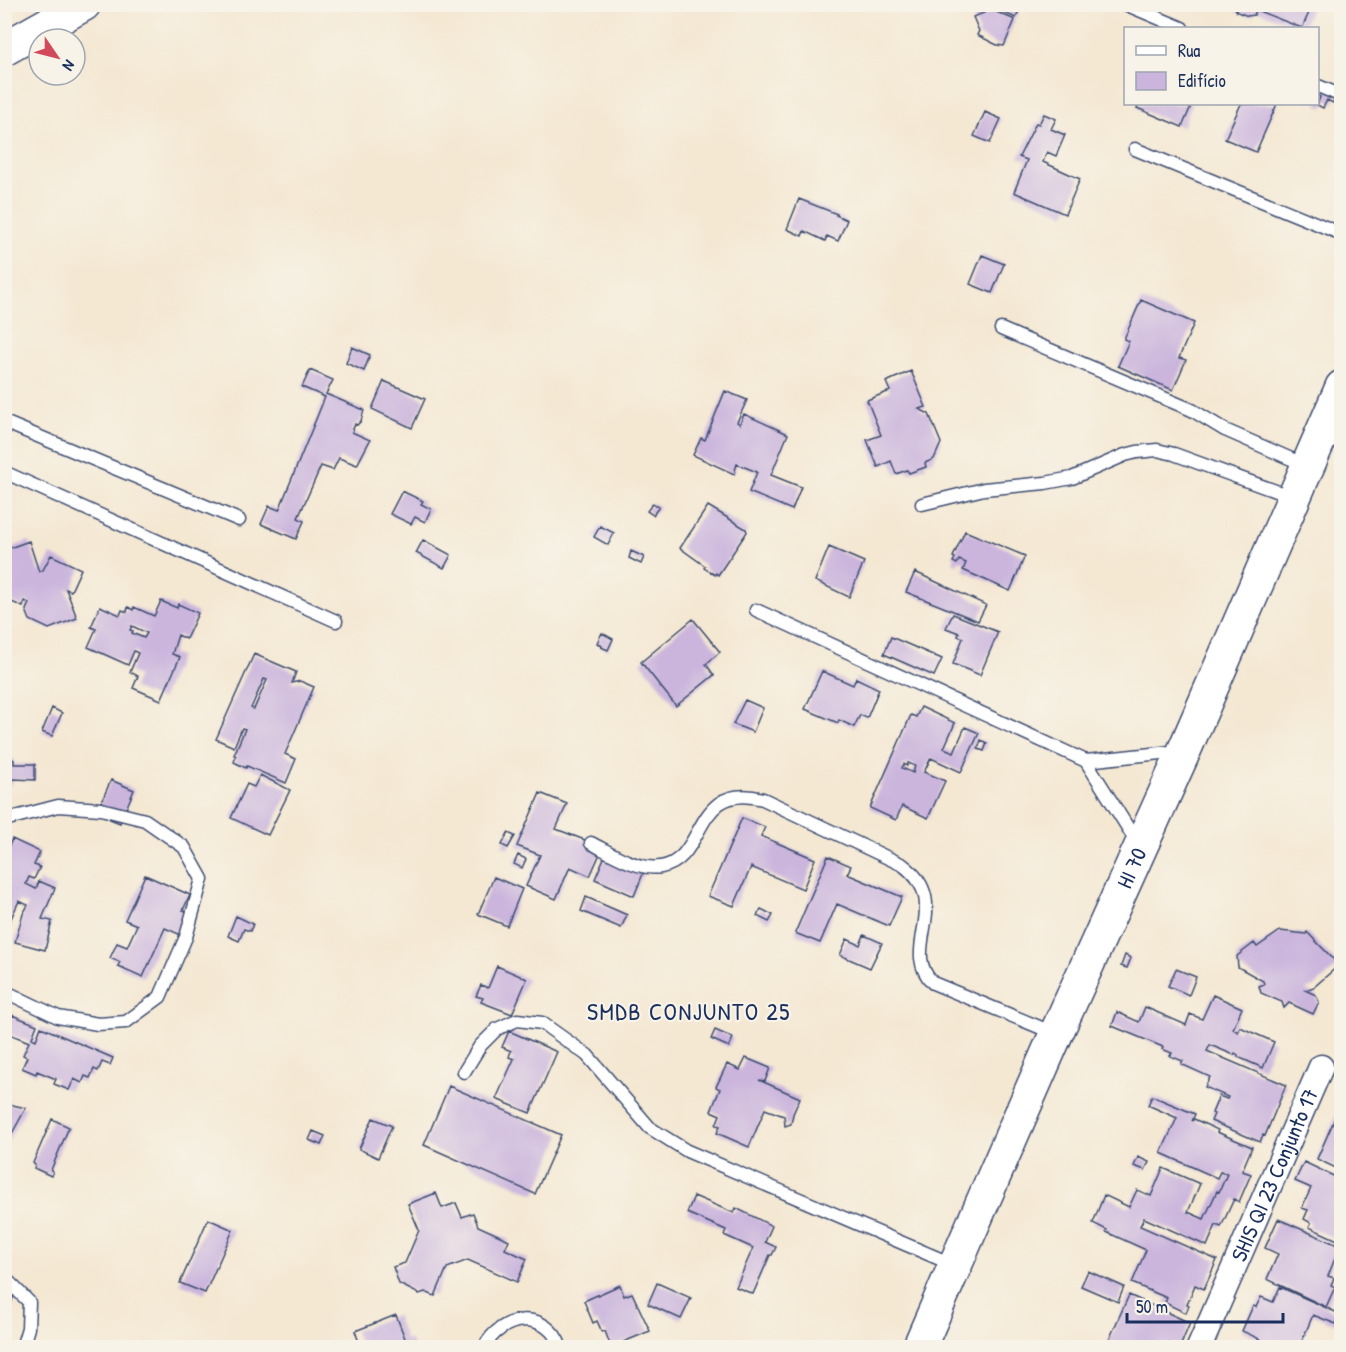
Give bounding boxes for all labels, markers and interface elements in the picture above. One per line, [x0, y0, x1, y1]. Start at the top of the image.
north arrow [27, 27, 87, 87]
legend [1124, 27, 1319, 105]
text: Rua [1178, 38, 1200, 63]
text: N [58, 56, 81, 76]
text: Edifício [1178, 68, 1226, 93]
street label: HI 70 [1109, 843, 1153, 893]
district label: SMDB CONJUNTO 25 [587, 995, 791, 1027]
street label: SHIS QI 23 Conjunto 17 [1224, 1083, 1325, 1266]
scale bar [1127, 1286, 1283, 1324]
text: 50 m [1136, 1294, 1168, 1319]

